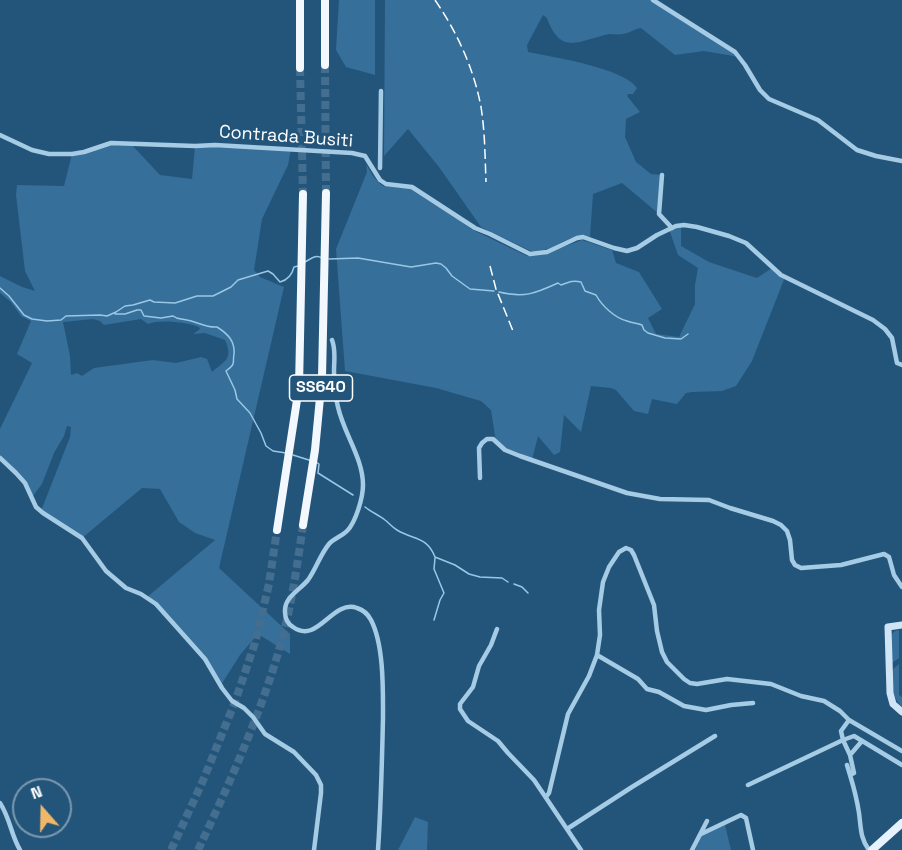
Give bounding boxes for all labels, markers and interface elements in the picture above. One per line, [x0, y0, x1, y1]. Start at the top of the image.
street label: Contrada Busiti [218, 122, 354, 152]
road number: SS640 [290, 375, 352, 401]
north arrow [12, 778, 72, 838]
text: N [28, 781, 45, 804]

